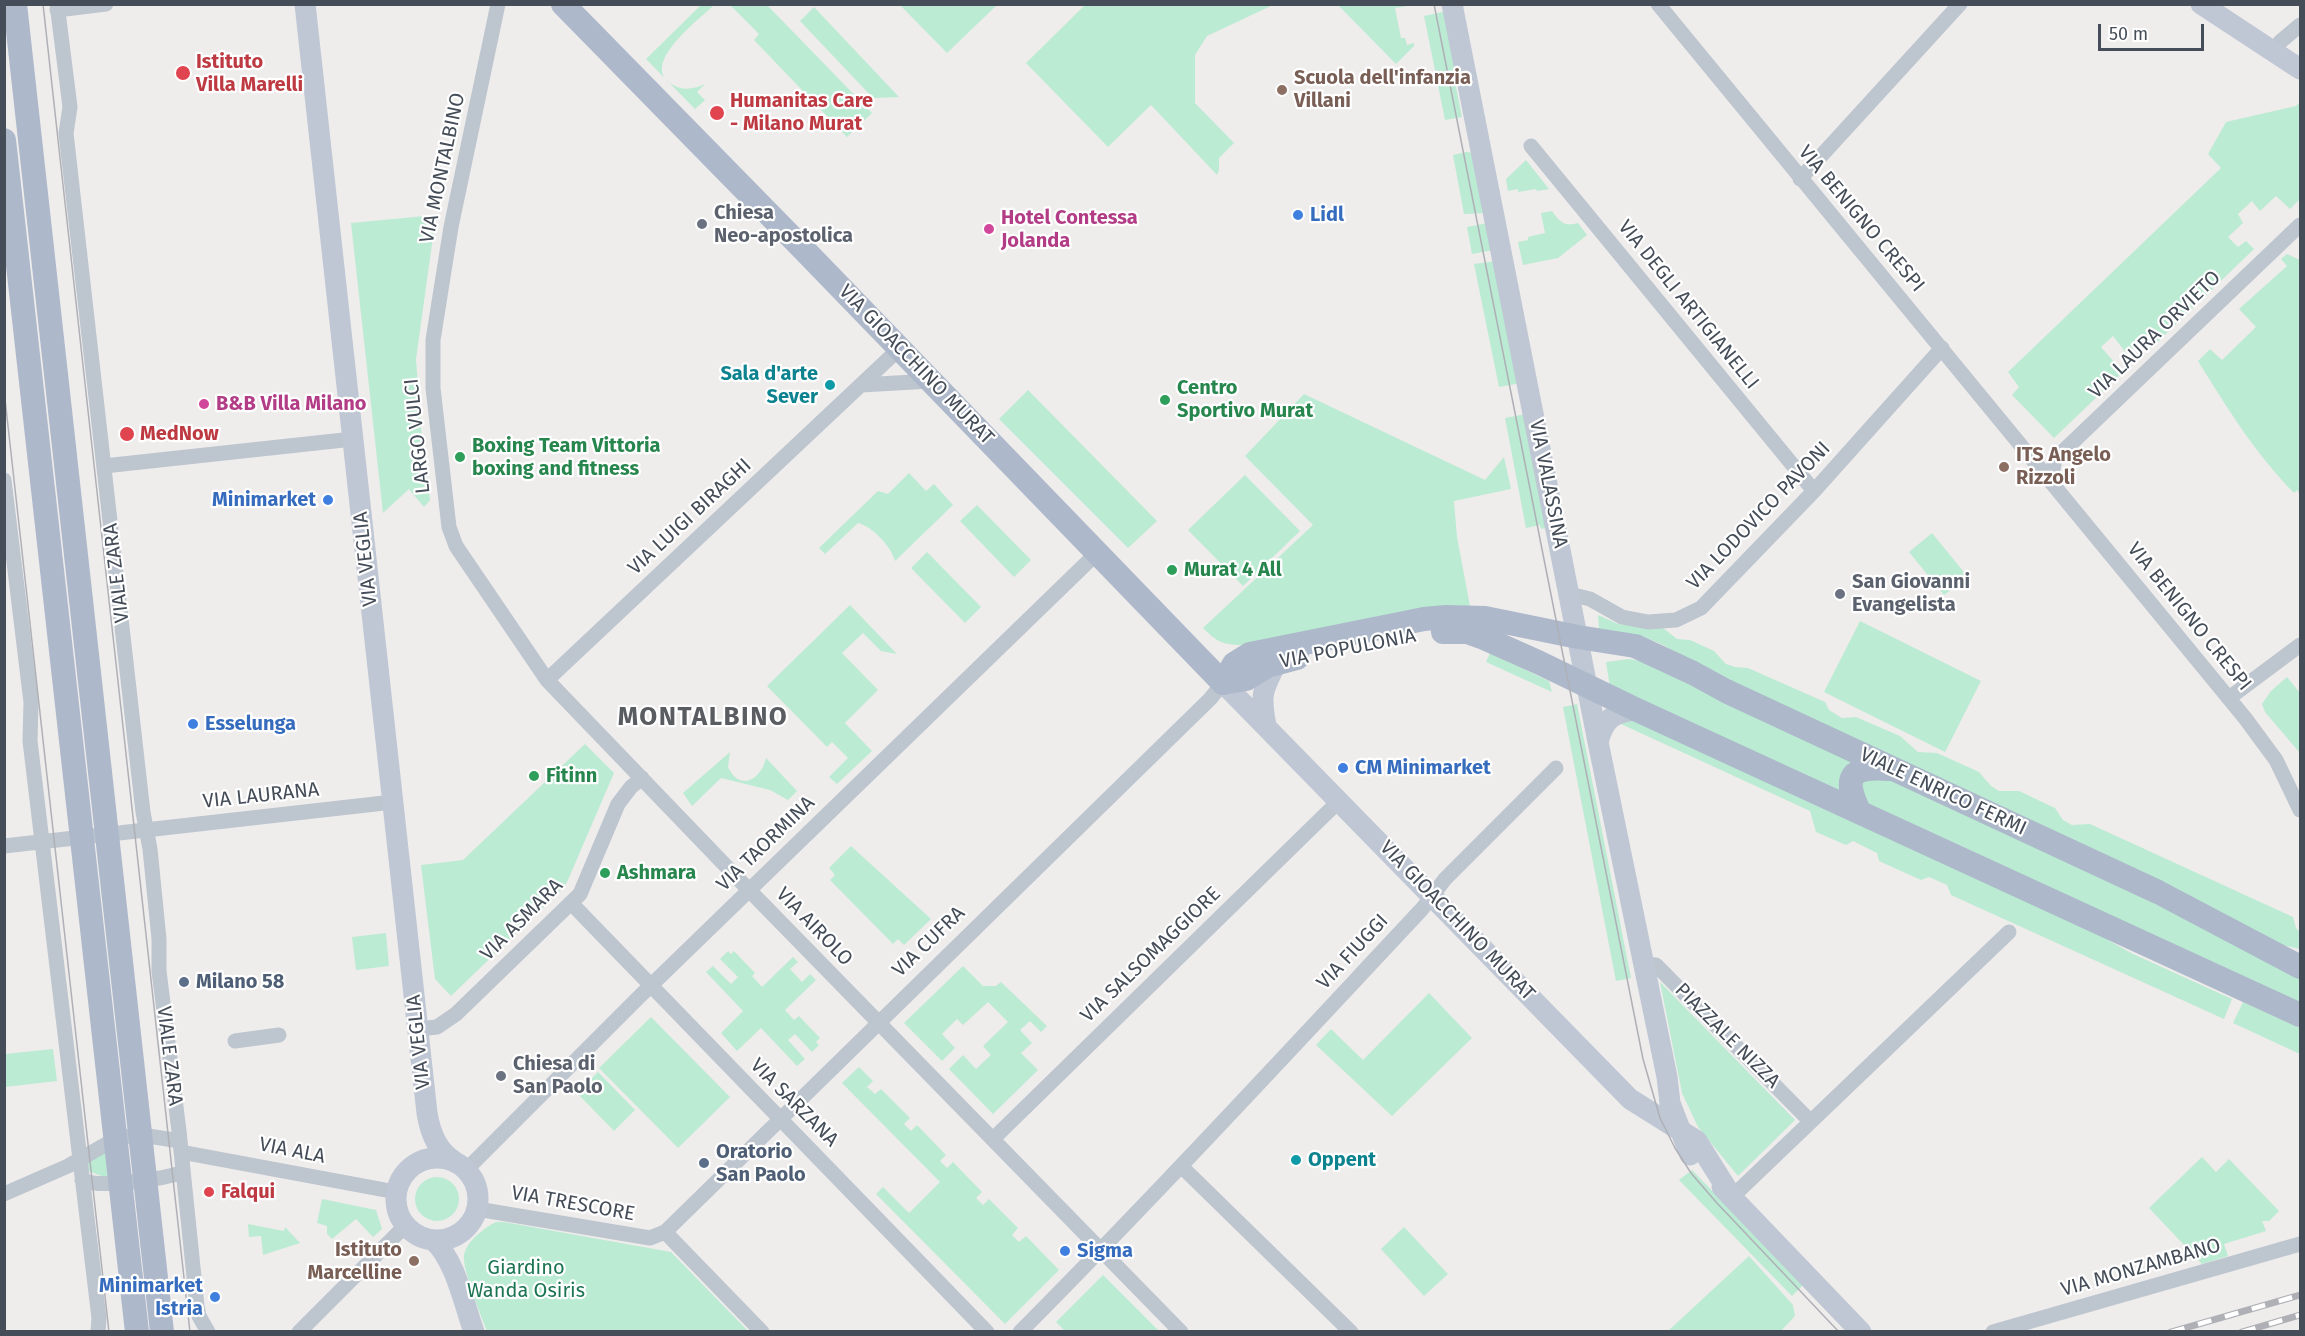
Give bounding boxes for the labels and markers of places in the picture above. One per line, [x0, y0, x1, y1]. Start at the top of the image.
place label: Istituto Villa Marelli [196, 50, 303, 97]
marker: Istituto Villa Marelli [174, 64, 192, 82]
place label: Scuola dell'infanzia Villani [1294, 66, 1471, 113]
marker: Scuola dell'infanzia Villani [1275, 83, 1289, 97]
place label: Humanitas Care - Milano Murat [730, 89, 873, 136]
marker: Humanitas Care - Milano Murat [708, 104, 726, 122]
place label: Chiesa Neo-apostolica [714, 201, 853, 248]
place label: Lidl [1310, 203, 1344, 227]
place label: Hotel Contessa Jolanda [1001, 206, 1138, 253]
marker: Lidl [1291, 208, 1305, 222]
marker: Chiesa Neo-apostolica [695, 217, 709, 231]
marker: Hotel Contessa Jolanda [982, 222, 996, 236]
place label: Sala d'arte Sever [720, 362, 818, 409]
place label: Centro Sportivo Murat [1177, 376, 1313, 423]
marker: Sala d'arte Sever [823, 378, 837, 392]
place label: B&B Villa Milano [216, 392, 367, 416]
marker: Centro Sportivo Murat [1158, 393, 1172, 407]
marker: B&B Villa Milano [197, 397, 211, 411]
place label: MedNow [140, 422, 219, 446]
marker: MedNow [118, 425, 136, 443]
place label: Boxing Team Vittoria boxing and fitness [472, 434, 660, 481]
place label: ITS Angelo Rizzoli [2016, 443, 2111, 490]
marker: Boxing Team Vittoria boxing and fitness [453, 450, 467, 464]
marker: ITS Angelo Rizzoli [1997, 460, 2011, 474]
place label: Minimarket [212, 488, 316, 512]
marker: Minimarket [321, 493, 335, 507]
place label: Murat 4 All [1184, 558, 1282, 582]
marker: Murat 4 All [1165, 563, 1179, 577]
place label: San Giovanni Evangelista [1852, 570, 1970, 617]
marker: San Giovanni Evangelista [1833, 587, 1847, 601]
place label: Esselunga [205, 712, 296, 736]
marker: Esselunga [186, 717, 200, 731]
place label: CM Minimarket [1355, 756, 1491, 780]
marker: CM Minimarket [1336, 761, 1350, 775]
place label: Fitinn [546, 764, 597, 788]
marker: Fitinn [527, 769, 541, 783]
place label: Ashmara [617, 861, 696, 885]
marker: Ashmara [598, 866, 612, 880]
place label: Milano 58 [196, 970, 284, 994]
marker: Milano 58 [177, 975, 191, 989]
place label: Chiesa di San Paolo [513, 1052, 603, 1099]
marker: Chiesa di San Paolo [494, 1069, 508, 1083]
place label: Oratorio San Paolo [716, 1140, 806, 1187]
place label: Oppent [1308, 1148, 1376, 1172]
marker: Oppent [1289, 1153, 1303, 1167]
marker: Oratorio San Paolo [697, 1156, 711, 1170]
place label: Falqui [221, 1180, 275, 1204]
marker: Falqui [202, 1185, 216, 1199]
place label: Istituto Marcelline [308, 1238, 402, 1285]
place label: Sigma [1077, 1239, 1133, 1263]
marker: Sigma [1058, 1244, 1072, 1258]
marker: Istituto Marcelline [407, 1254, 421, 1268]
place label: Minimarket Istria [99, 1274, 203, 1321]
marker: Minimarket Istria [208, 1290, 222, 1304]

